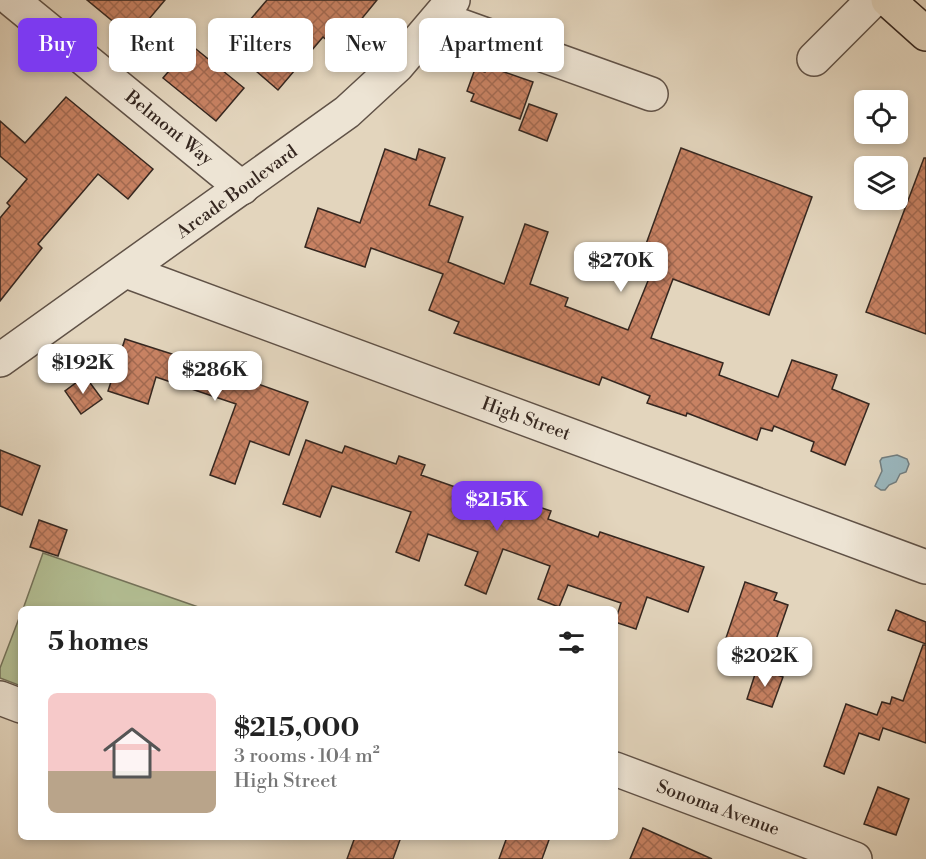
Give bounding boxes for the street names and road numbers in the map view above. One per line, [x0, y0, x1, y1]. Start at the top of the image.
street label: Belmont Way [120, 85, 218, 171]
street label: Arcade Boulevard [171, 140, 303, 244]
street label: High Street [478, 392, 574, 446]
street label: Sonoma Avenue [653, 775, 783, 841]

